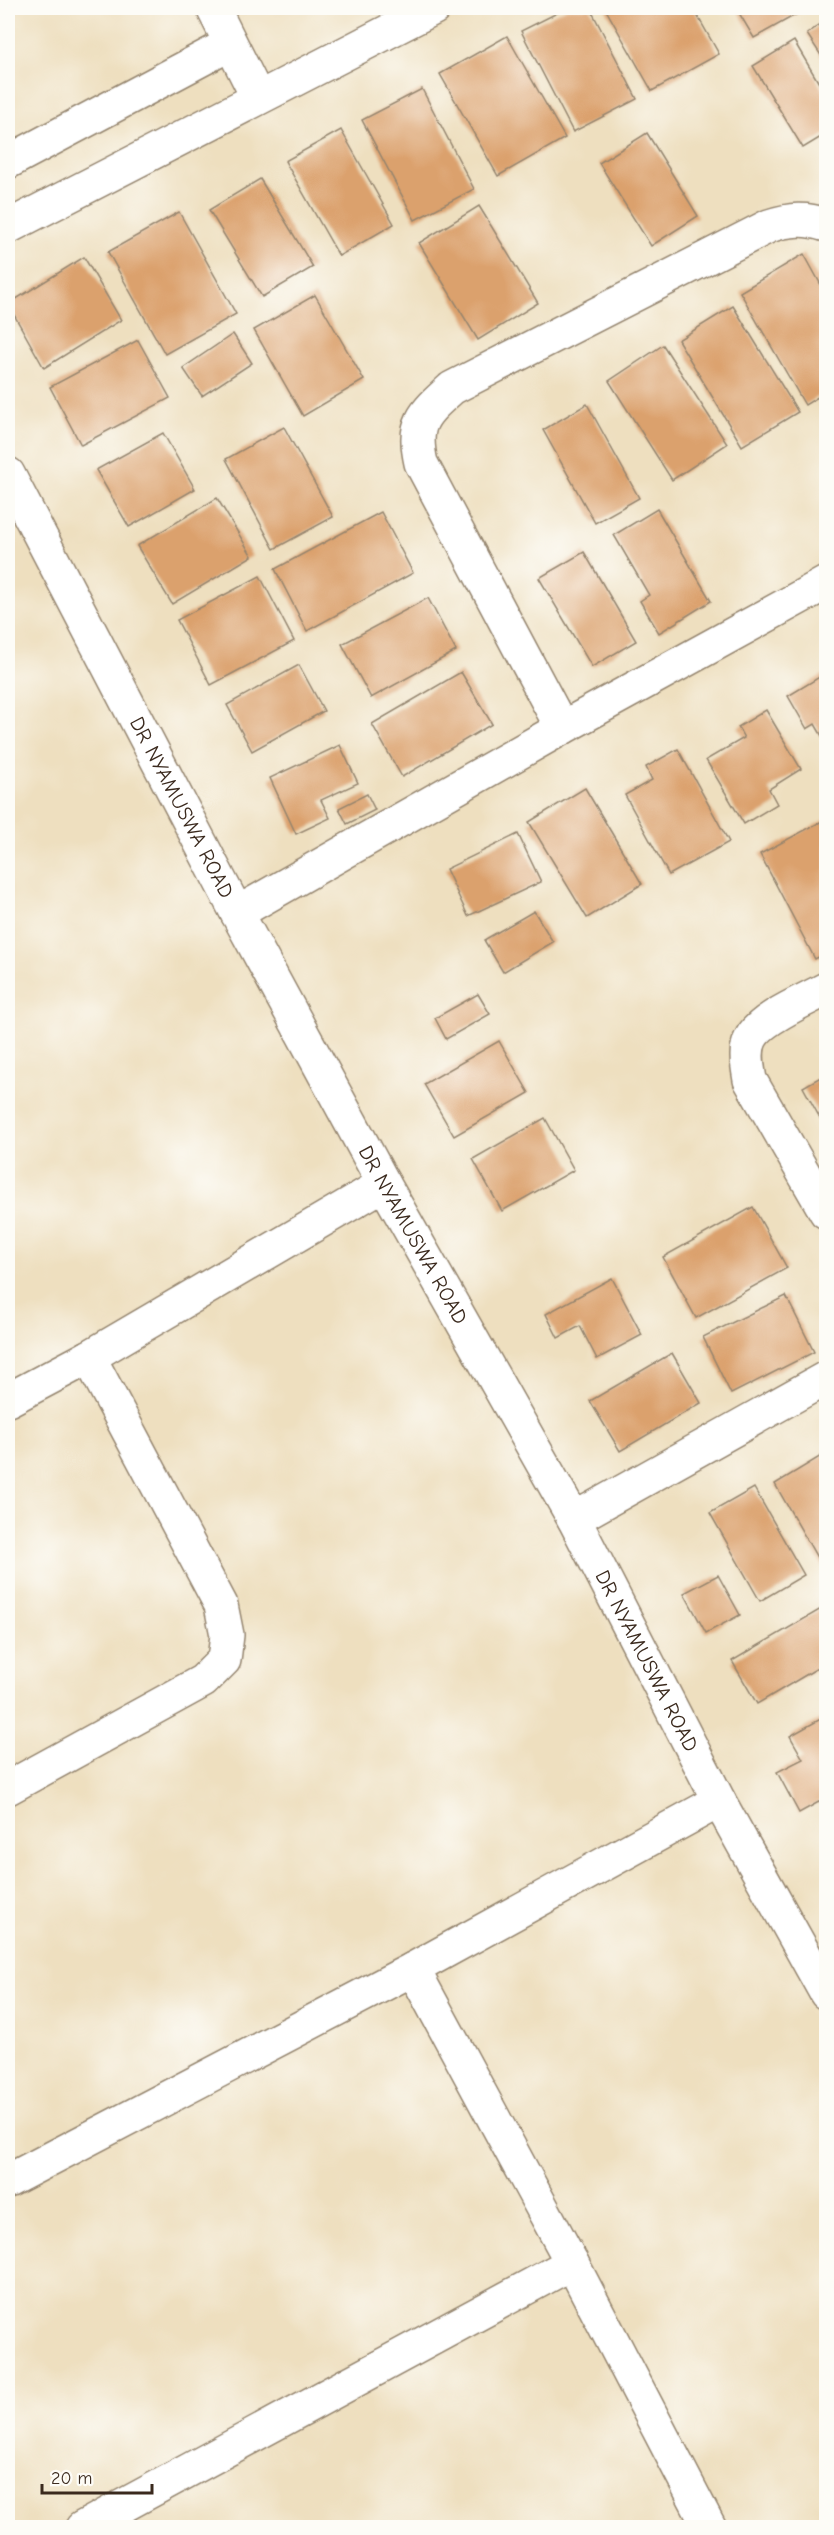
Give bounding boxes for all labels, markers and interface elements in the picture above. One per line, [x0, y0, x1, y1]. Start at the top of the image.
street label: DR NYAMUSWA ROAD [125, 713, 239, 902]
street label: DR NYAMUSWA ROAD [354, 1142, 473, 1328]
street label: DR NYAMUSWA ROAD [590, 1566, 703, 1756]
scale bar [42, 2457, 152, 2495]
text: 20 m [51, 2468, 92, 2489]

